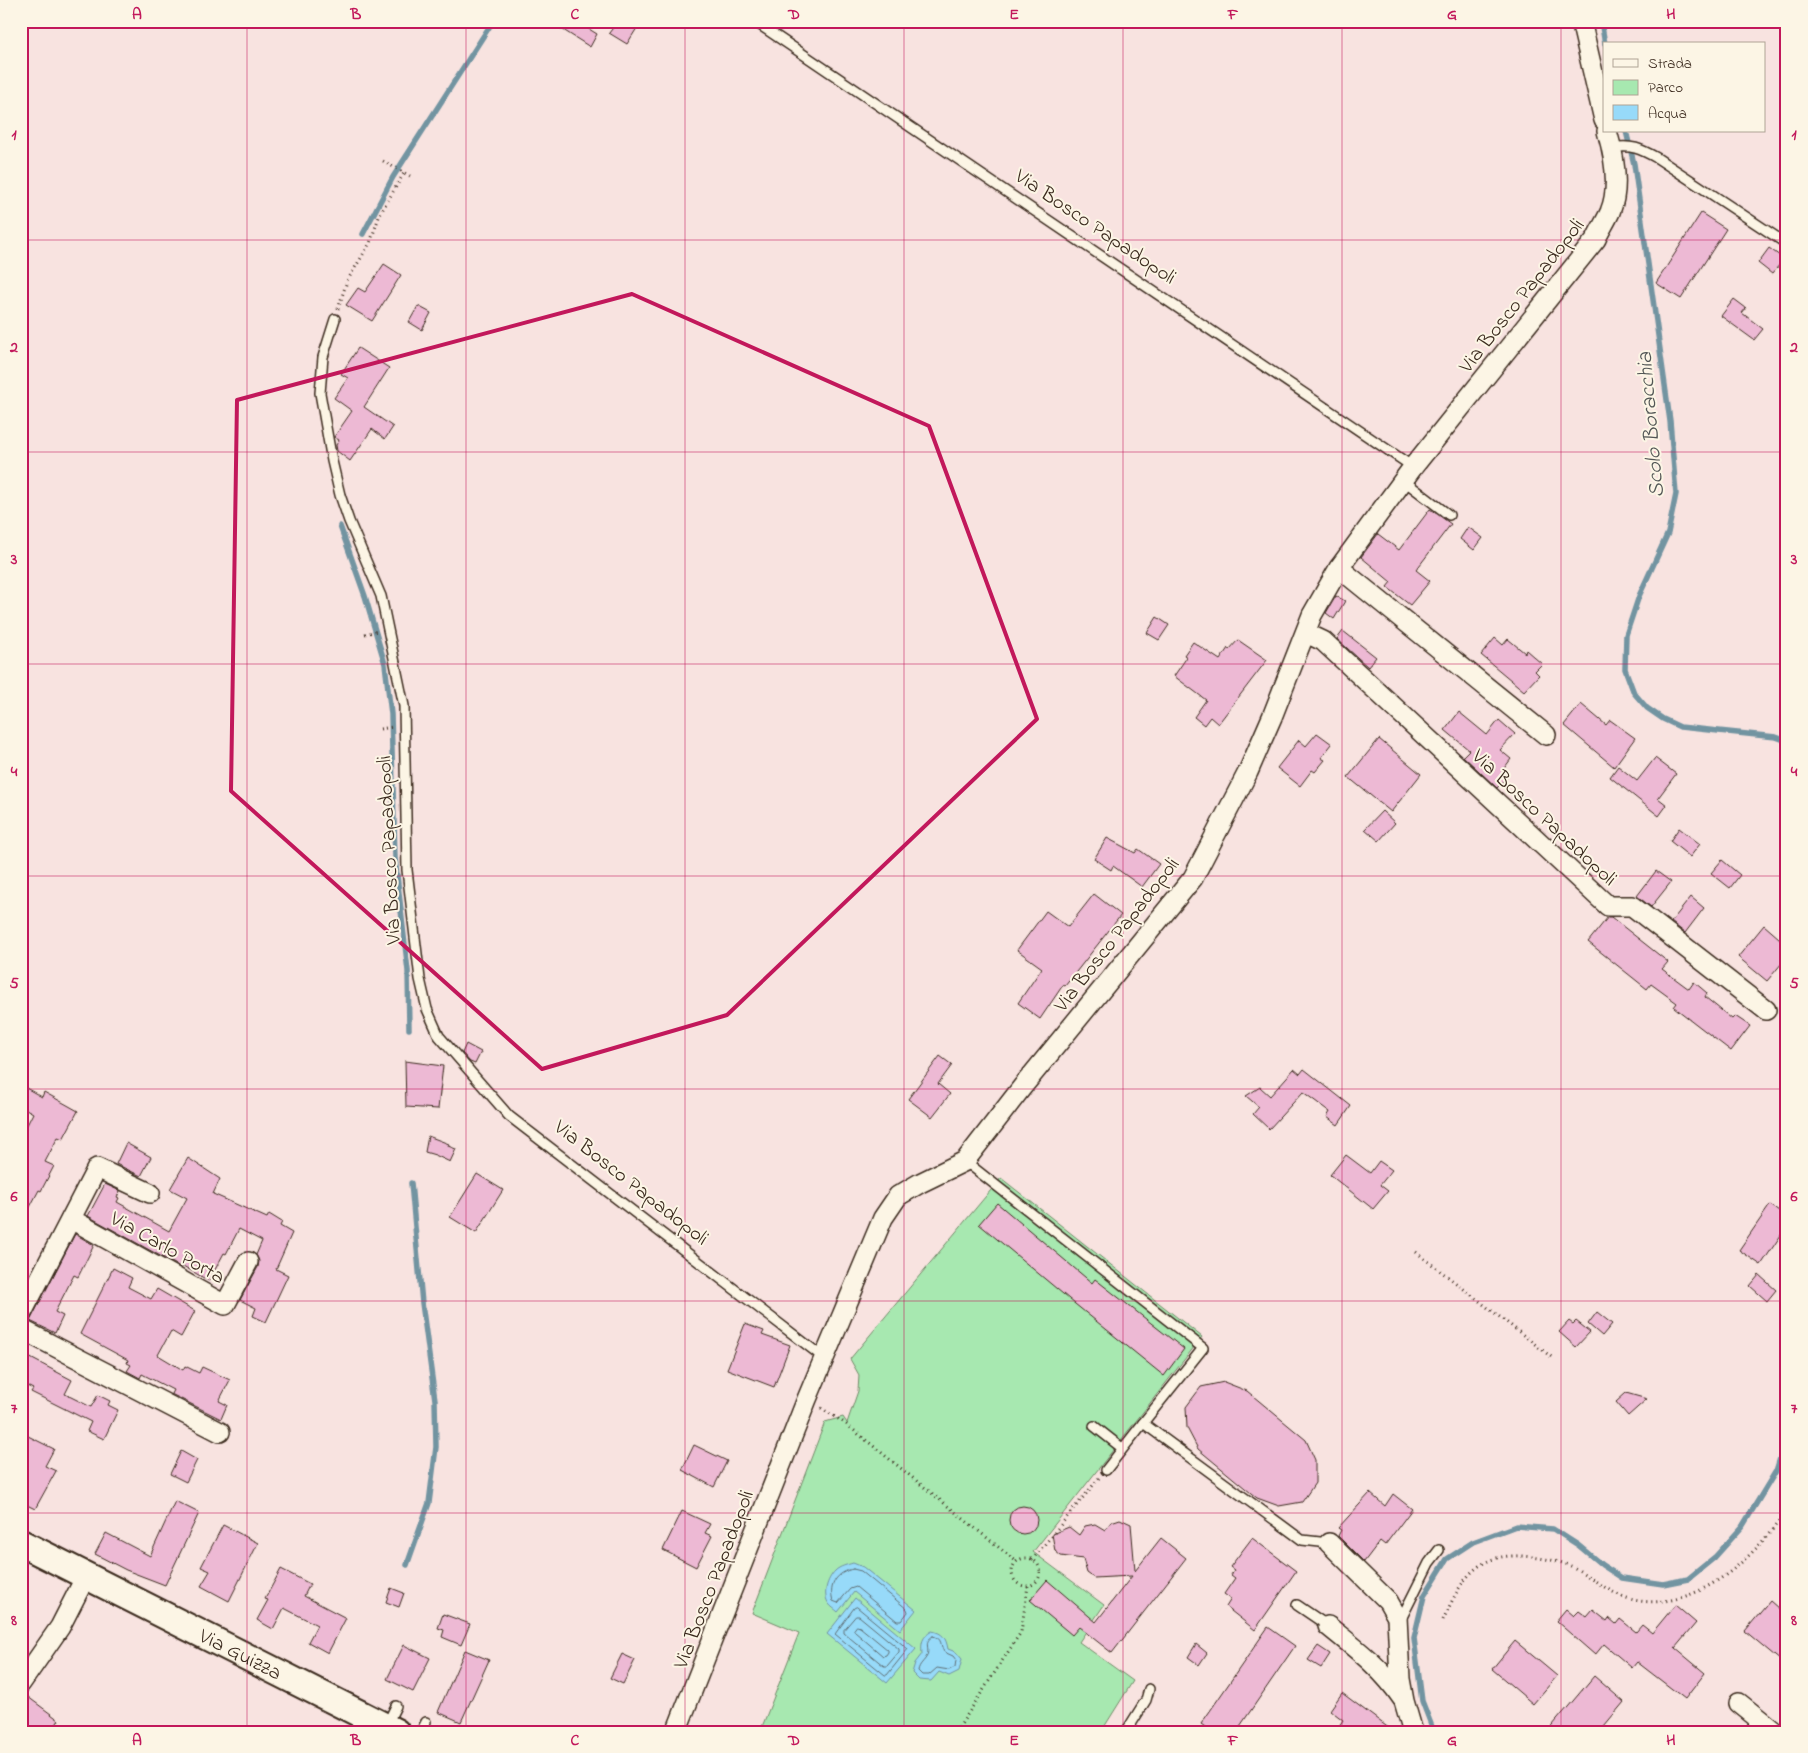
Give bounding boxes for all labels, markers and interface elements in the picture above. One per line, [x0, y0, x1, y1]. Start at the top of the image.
text: A [132, 3, 142, 27]
text: B [350, 3, 362, 27]
text: C [571, 3, 580, 27]
text: D [787, 3, 800, 27]
text: E [1009, 3, 1019, 27]
text: F [1227, 3, 1239, 27]
text: G [1447, 3, 1457, 27]
text: H [1666, 3, 1676, 27]
legend [1603, 42, 1766, 132]
text: Strada [1648, 53, 1692, 75]
text: Parco [1648, 77, 1683, 99]
text: Acqua [1648, 103, 1687, 125]
text: 1 [11, 123, 17, 147]
text: 1 [1791, 123, 1797, 147]
street label: Via Bosco Papadopoli [1007, 162, 1182, 293]
street label: Via Bosco Papadopoli [1452, 212, 1593, 381]
text: 2 [9, 336, 18, 360]
text: 2 [1789, 336, 1798, 360]
water label: Scolo Boracchia [1630, 349, 1674, 499]
text: 3 [10, 548, 18, 572]
text: 3 [1790, 548, 1798, 572]
street label: Via Bosco Papadopoli [1463, 742, 1623, 894]
street label: Via Bosco Papadopoli [370, 755, 410, 946]
text: 4 [10, 760, 18, 784]
text: 4 [1790, 760, 1798, 784]
street label: Via Bosco Papadopoli [1047, 851, 1188, 1020]
text: 5 [9, 972, 19, 996]
text: 5 [1789, 972, 1799, 996]
street label: Via Bosco Papadopoli [546, 1113, 715, 1254]
text: 6 [9, 1185, 18, 1209]
text: 6 [1789, 1185, 1798, 1209]
street label: Via Carlo Porta [103, 1204, 230, 1293]
text: 7 [11, 1397, 18, 1421]
text: 7 [1791, 1397, 1798, 1421]
street label: Via Bosco Papadopoli [667, 1486, 763, 1674]
text: 8 [10, 1609, 17, 1633]
text: 8 [1790, 1609, 1797, 1633]
street label: Via Guizza [192, 1622, 286, 1689]
text: A [132, 1729, 142, 1753]
text: B [350, 1729, 362, 1753]
text: C [571, 1729, 580, 1753]
text: D [787, 1729, 800, 1753]
text: E [1009, 1729, 1019, 1753]
text: F [1227, 1729, 1239, 1753]
text: G [1447, 1729, 1457, 1753]
text: H [1666, 1729, 1676, 1753]

